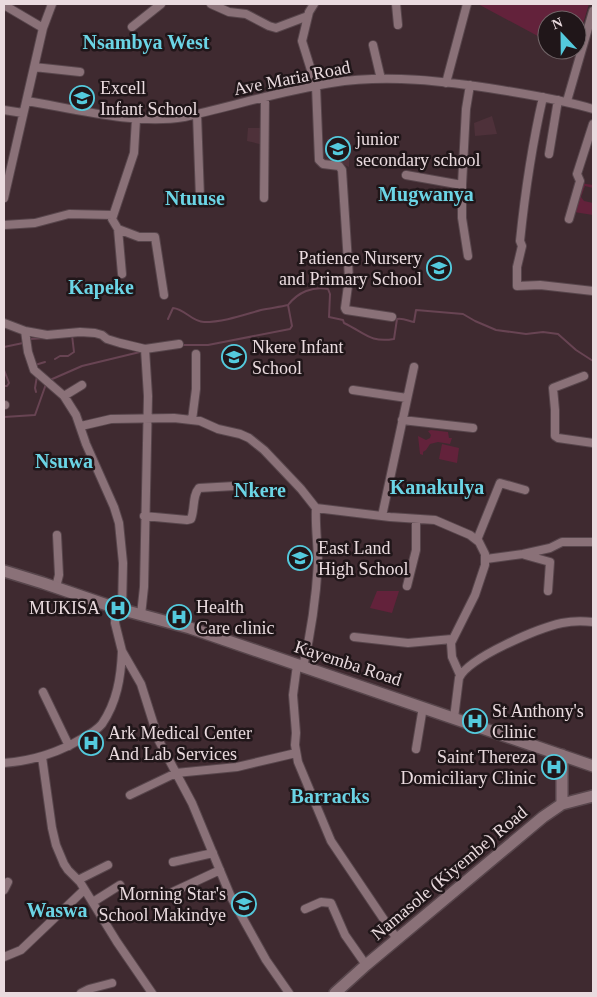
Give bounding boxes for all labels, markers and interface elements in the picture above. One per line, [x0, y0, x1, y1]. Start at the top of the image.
north arrow [537, 10, 587, 60]
text: N [550, 15, 565, 32]
district label: Nsambya West [83, 31, 210, 54]
street label: Ave Maria Road [232, 57, 352, 99]
place label: Excell Infant School [100, 78, 197, 119]
school or university icon: Excell Infant School [69, 85, 95, 111]
place label: junior secondary school [355, 129, 480, 170]
school or university icon: junior secondary school [325, 136, 351, 162]
district label: Mugwanya [378, 183, 474, 206]
district label: Ntuuse [165, 187, 225, 209]
place label: Patience Nursery and Primary School [279, 248, 422, 289]
school or university icon: Patience Nursery and Primary School [426, 255, 452, 281]
district label: Kapeke [68, 276, 134, 299]
place label: Nkere Infant School [252, 337, 343, 378]
school or university icon: Nkere Infant School [221, 344, 247, 370]
district label: Nsuwa [35, 450, 93, 472]
district label: Kanakulya [390, 476, 484, 499]
district label: Nkere [234, 479, 286, 501]
place label: East Land High School [318, 538, 409, 579]
school or university icon: East Land High School [287, 545, 313, 571]
hospital icon: MUKISA [105, 595, 131, 621]
place label: Health Care clinic [196, 597, 274, 638]
place label: MUKISA [29, 598, 100, 618]
hospital icon: Health Care clinic [166, 604, 192, 630]
street label: Kayemba Road [292, 636, 404, 690]
place label: St Anthony's Clinic [492, 701, 584, 742]
hospital icon: St Anthony's Clinic [462, 708, 488, 734]
place label: Ark Medical Center And Lab Services [108, 723, 252, 764]
hospital icon: Ark Medical Center And Lab Services [78, 730, 104, 756]
place label: Saint Thereza Domiciliary Clinic [401, 747, 536, 788]
hospital icon: Saint Thereza Domiciliary Clinic [541, 754, 567, 780]
district label: Barracks [291, 785, 370, 807]
street label: Namasole (Kiyembe) Road [367, 802, 532, 945]
place label: Morning Star's School Makindye [99, 884, 226, 925]
school or university icon: Morning Star's School Makindye [231, 891, 257, 917]
district label: Waswa [26, 899, 88, 921]

